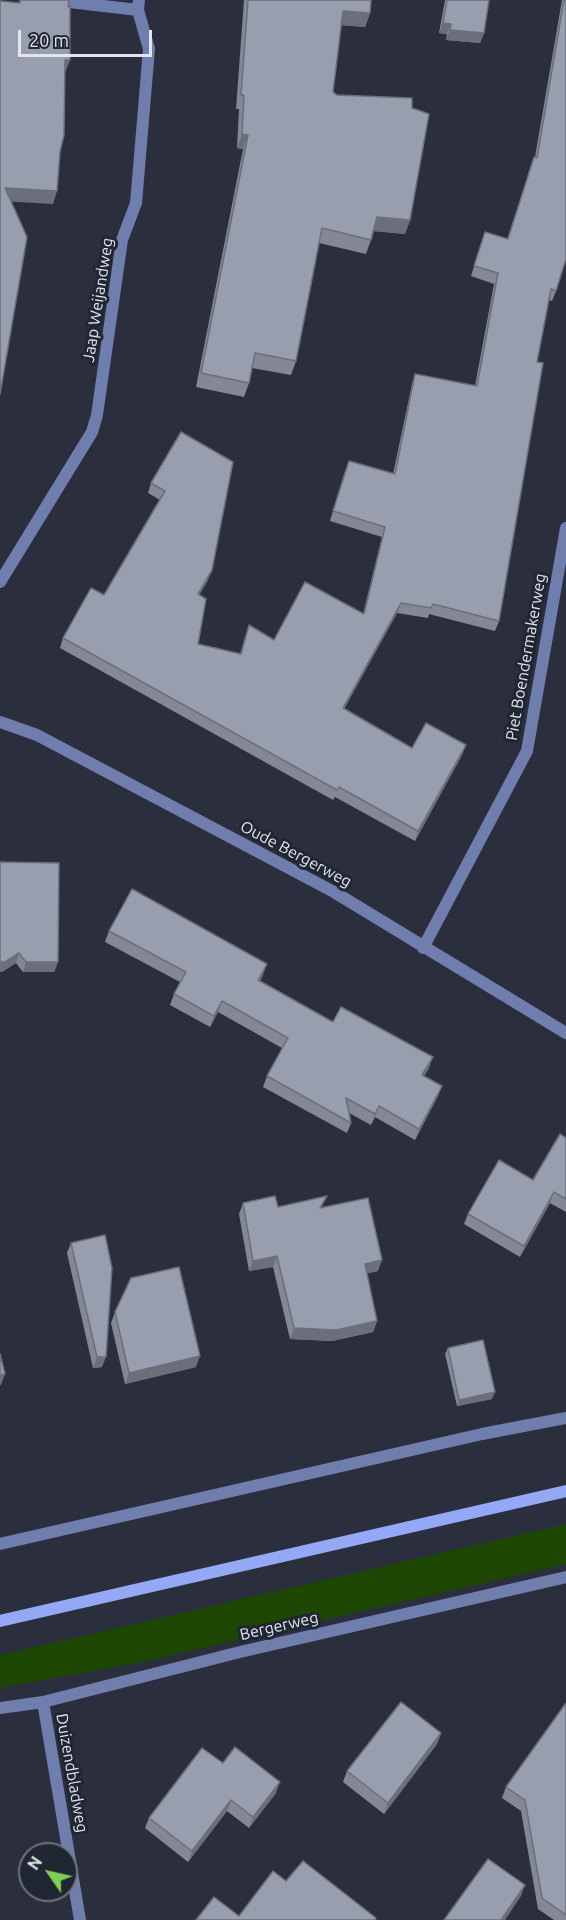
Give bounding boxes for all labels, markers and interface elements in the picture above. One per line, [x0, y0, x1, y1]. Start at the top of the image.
scale bar [21, 18, 154, 56]
text: 20 m [29, 30, 69, 50]
street label: Jaap Weijandweg [79, 236, 117, 364]
street label: Piet Boendermakerweg [502, 572, 550, 742]
street label: Oude Bergerweg [237, 817, 355, 891]
street label: Bergerweg [238, 1608, 320, 1644]
street label: Duizendbladweg [52, 1712, 92, 1834]
north arrow [18, 1842, 78, 1902]
text: N [24, 1853, 46, 1873]

